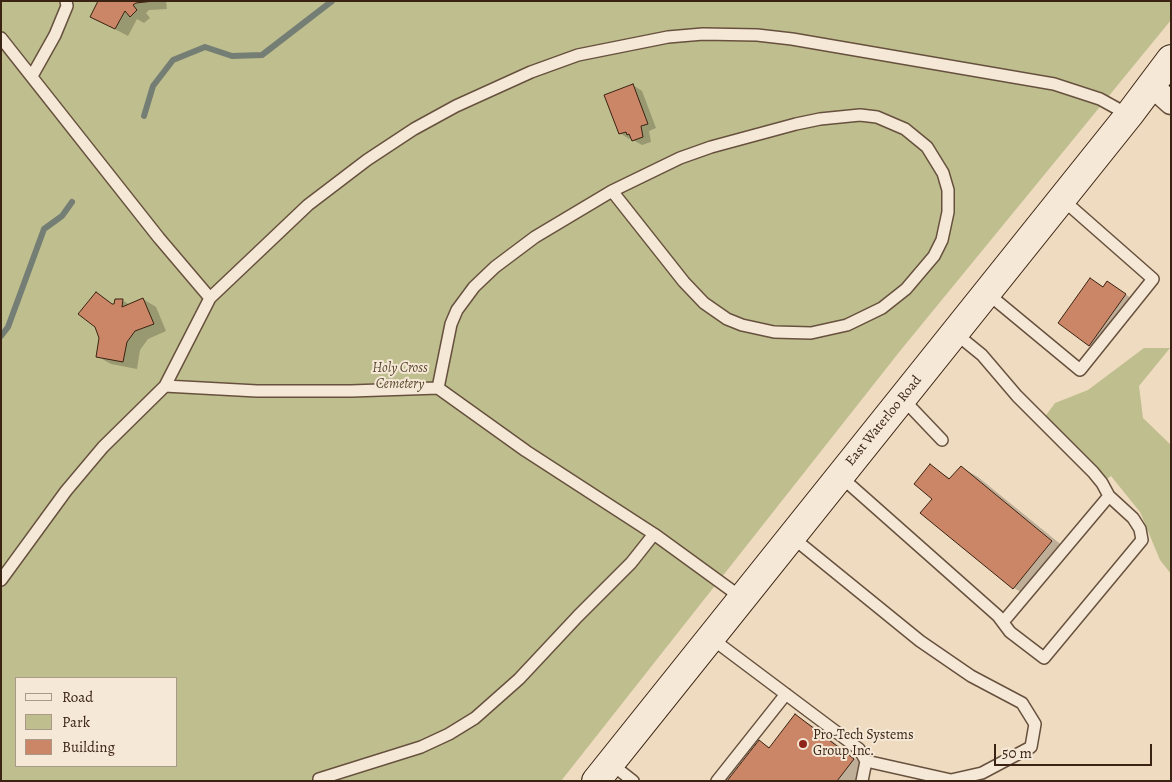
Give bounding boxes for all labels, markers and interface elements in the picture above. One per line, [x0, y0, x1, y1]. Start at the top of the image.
park label: Holy Cross Cemetery [372, 361, 428, 394]
street label: East Waterloo Road [842, 372, 926, 470]
legend [15, 677, 178, 767]
text: Road [62, 687, 93, 707]
text: Park [62, 712, 90, 732]
place label: Pro-Tech Systems Group Inc. [813, 728, 914, 760]
scale bar [997, 734, 1154, 766]
text: Building [62, 737, 115, 757]
marker: Pro-Tech Systems Group Inc. [797, 738, 809, 750]
text: 50 m [1002, 743, 1032, 763]

